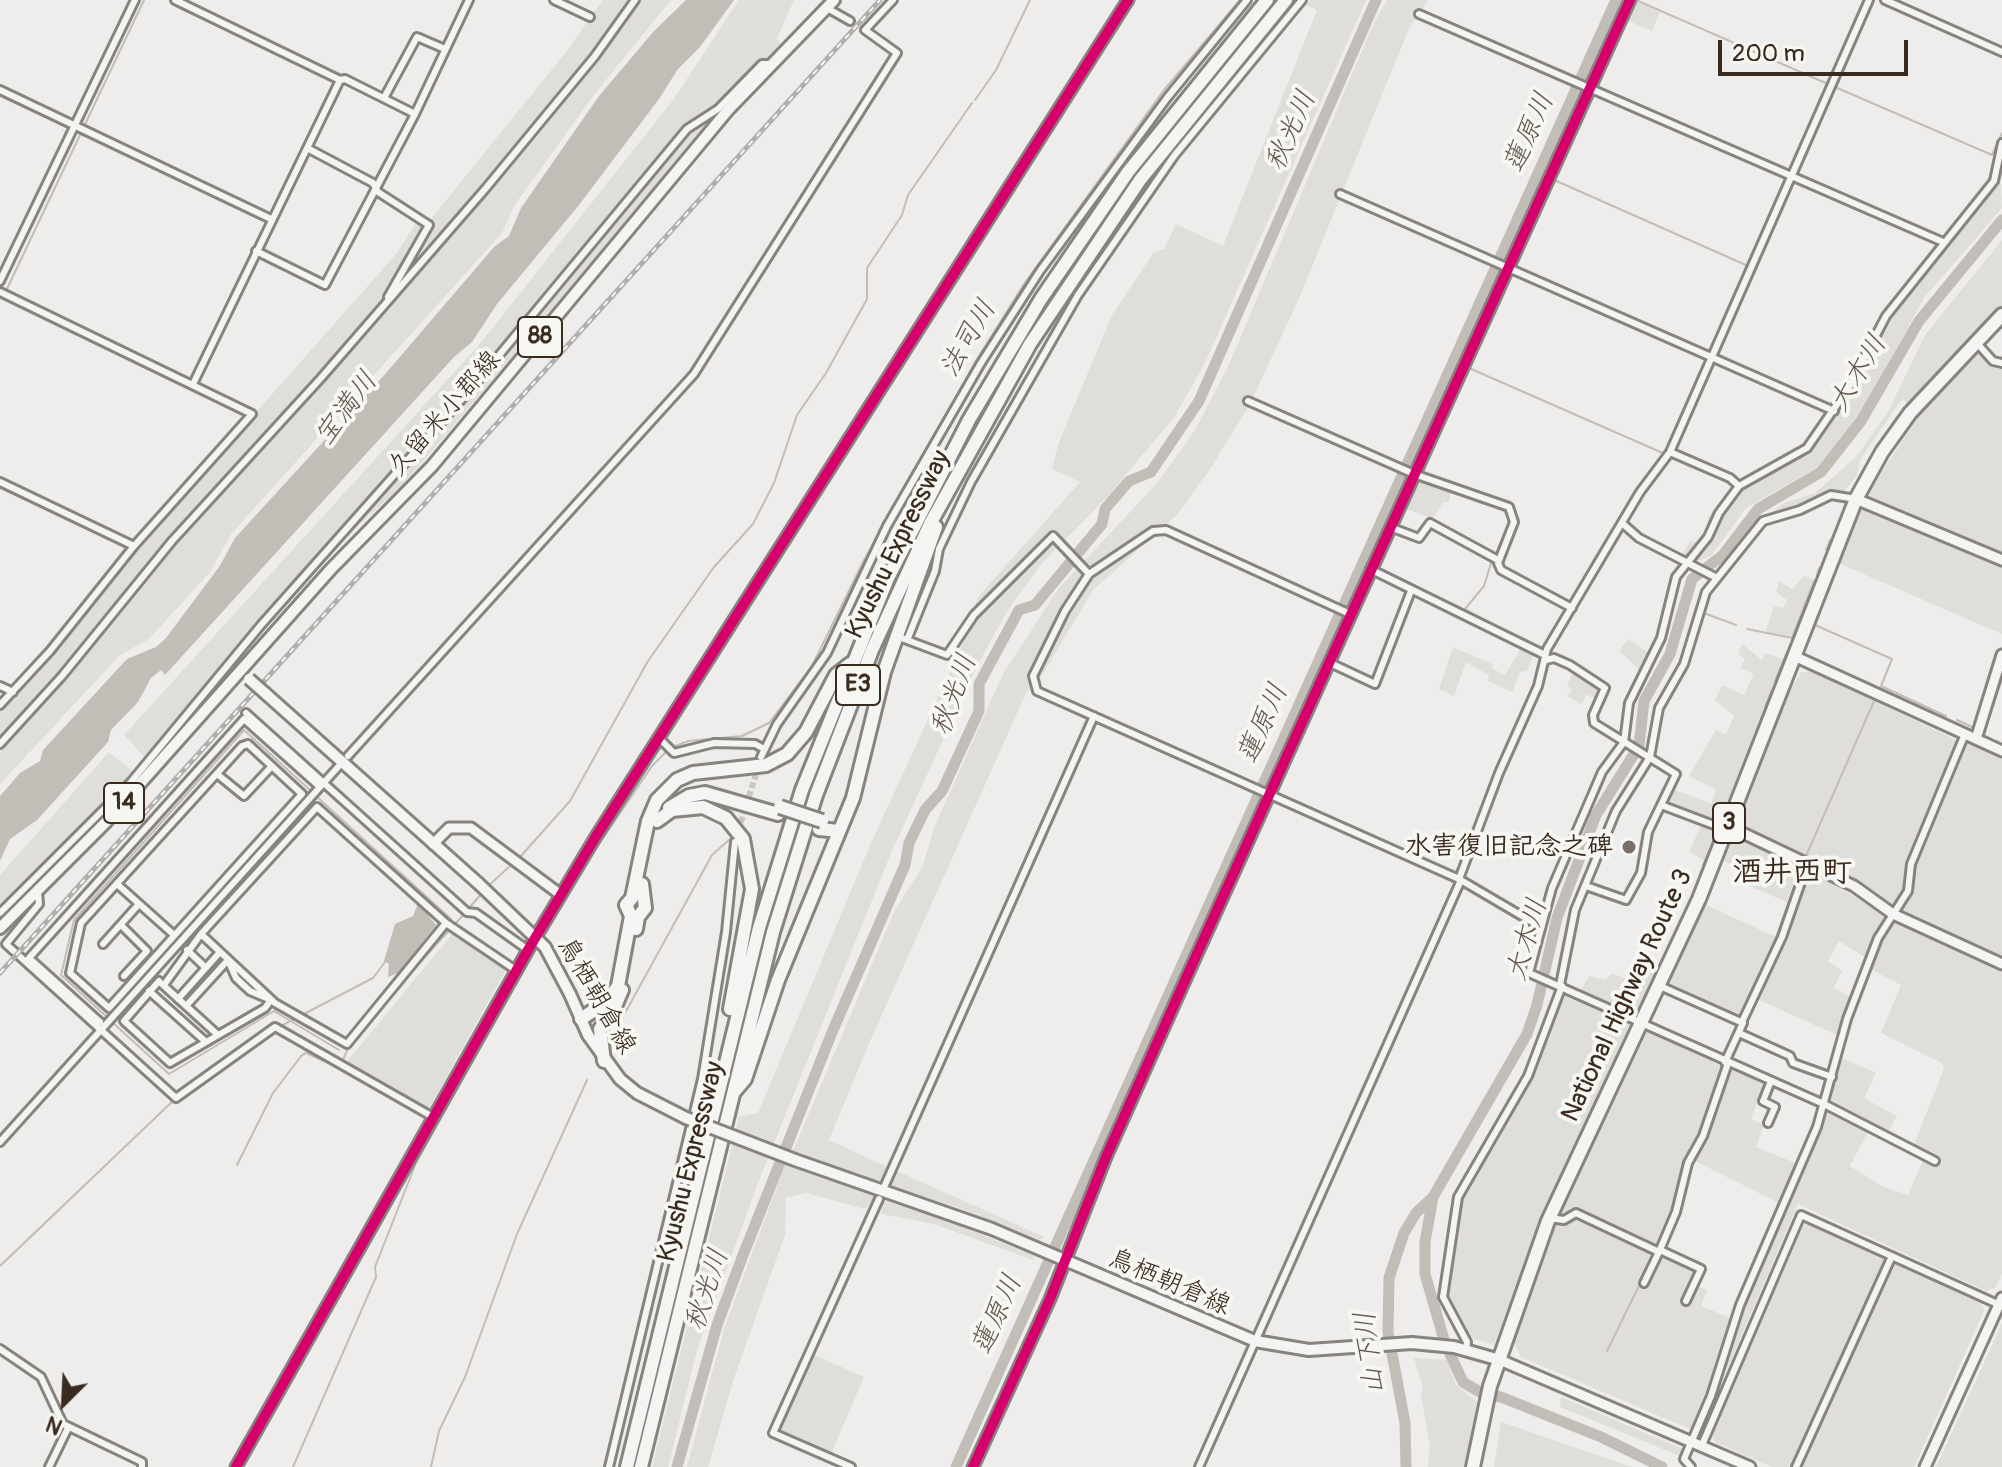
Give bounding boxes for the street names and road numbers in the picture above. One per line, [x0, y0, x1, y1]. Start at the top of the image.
road number: 88 [518, 317, 562, 357]
street label: 久留米小郡線 [382, 345, 508, 483]
street label: Kyushu Expressway [840, 446, 958, 644]
road number: E3 [836, 665, 880, 705]
road number: 14 [104, 783, 144, 823]
road number: 3 [1713, 803, 1745, 843]
street label: National Highway Route 3 [1556, 865, 1700, 1127]
street label: 鳥栖朝倉線 [550, 932, 642, 1060]
street label: Kyushu Expressway [652, 1059, 732, 1265]
street label: 鳥栖朝倉線 [1103, 1243, 1235, 1323]

